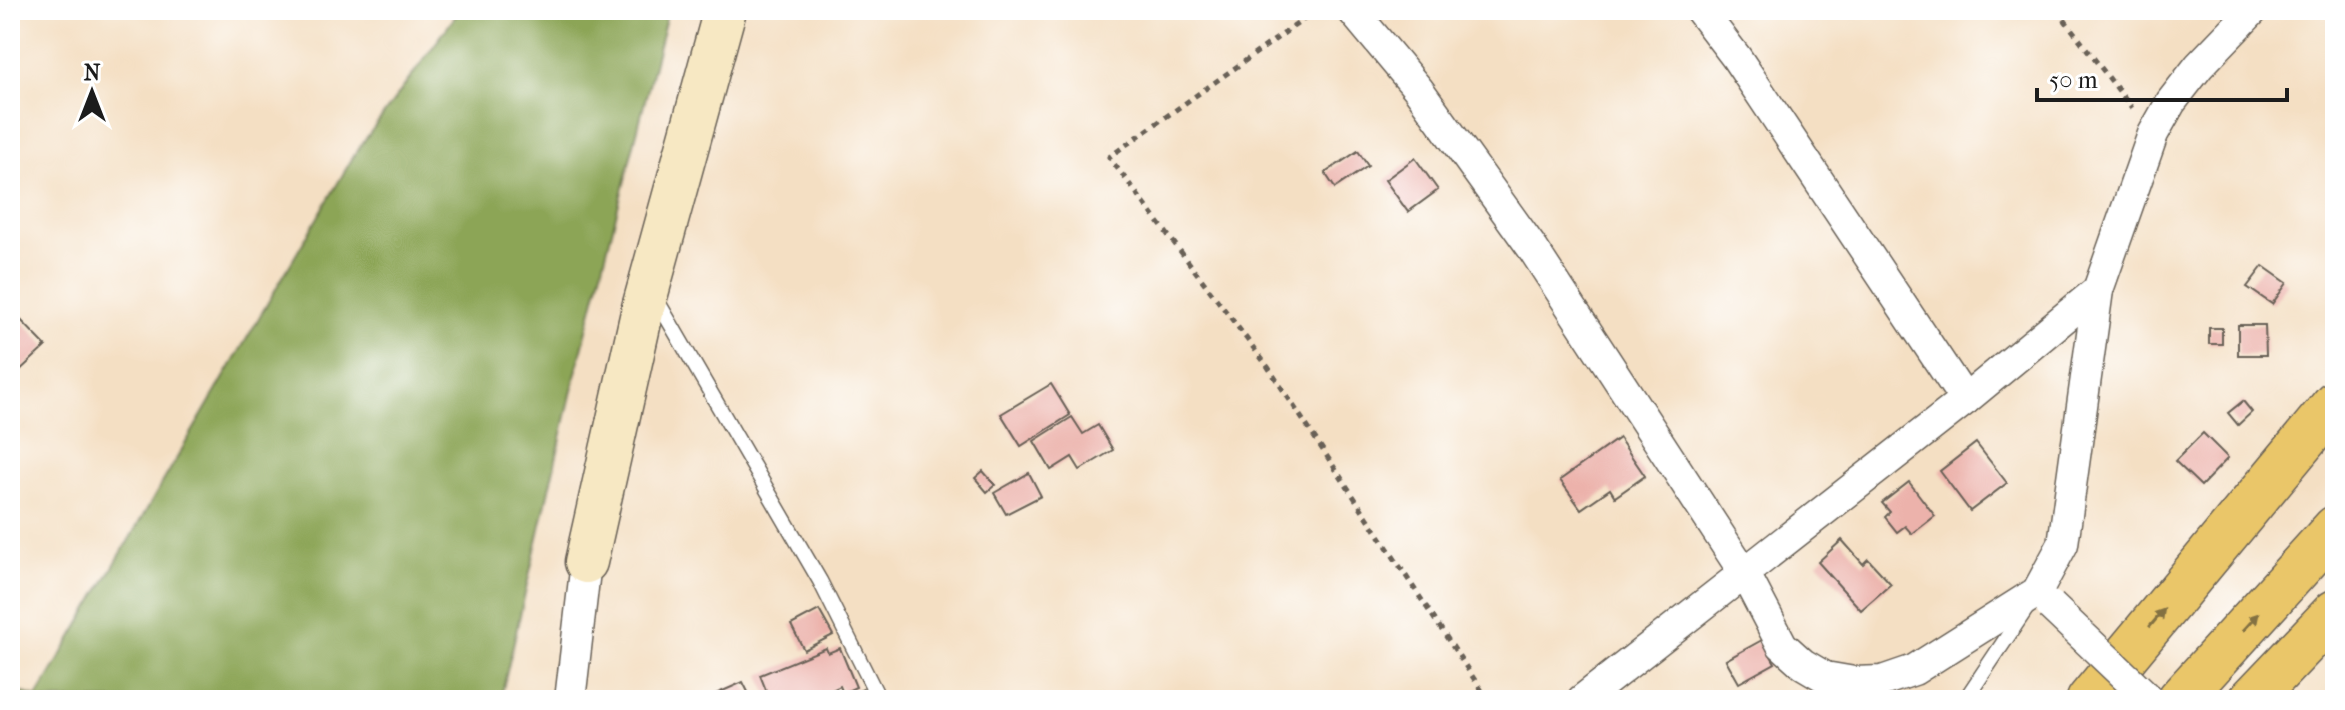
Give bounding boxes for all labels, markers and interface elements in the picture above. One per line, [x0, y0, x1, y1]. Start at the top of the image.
north arrow [52, 52, 132, 132]
scale bar [2037, 52, 2287, 102]
text: N [84, 60, 101, 86]
text: 50 m [2049, 66, 2098, 94]
one-way arrow [2148, 609, 2165, 629]
one-way arrow [2242, 613, 2259, 633]

